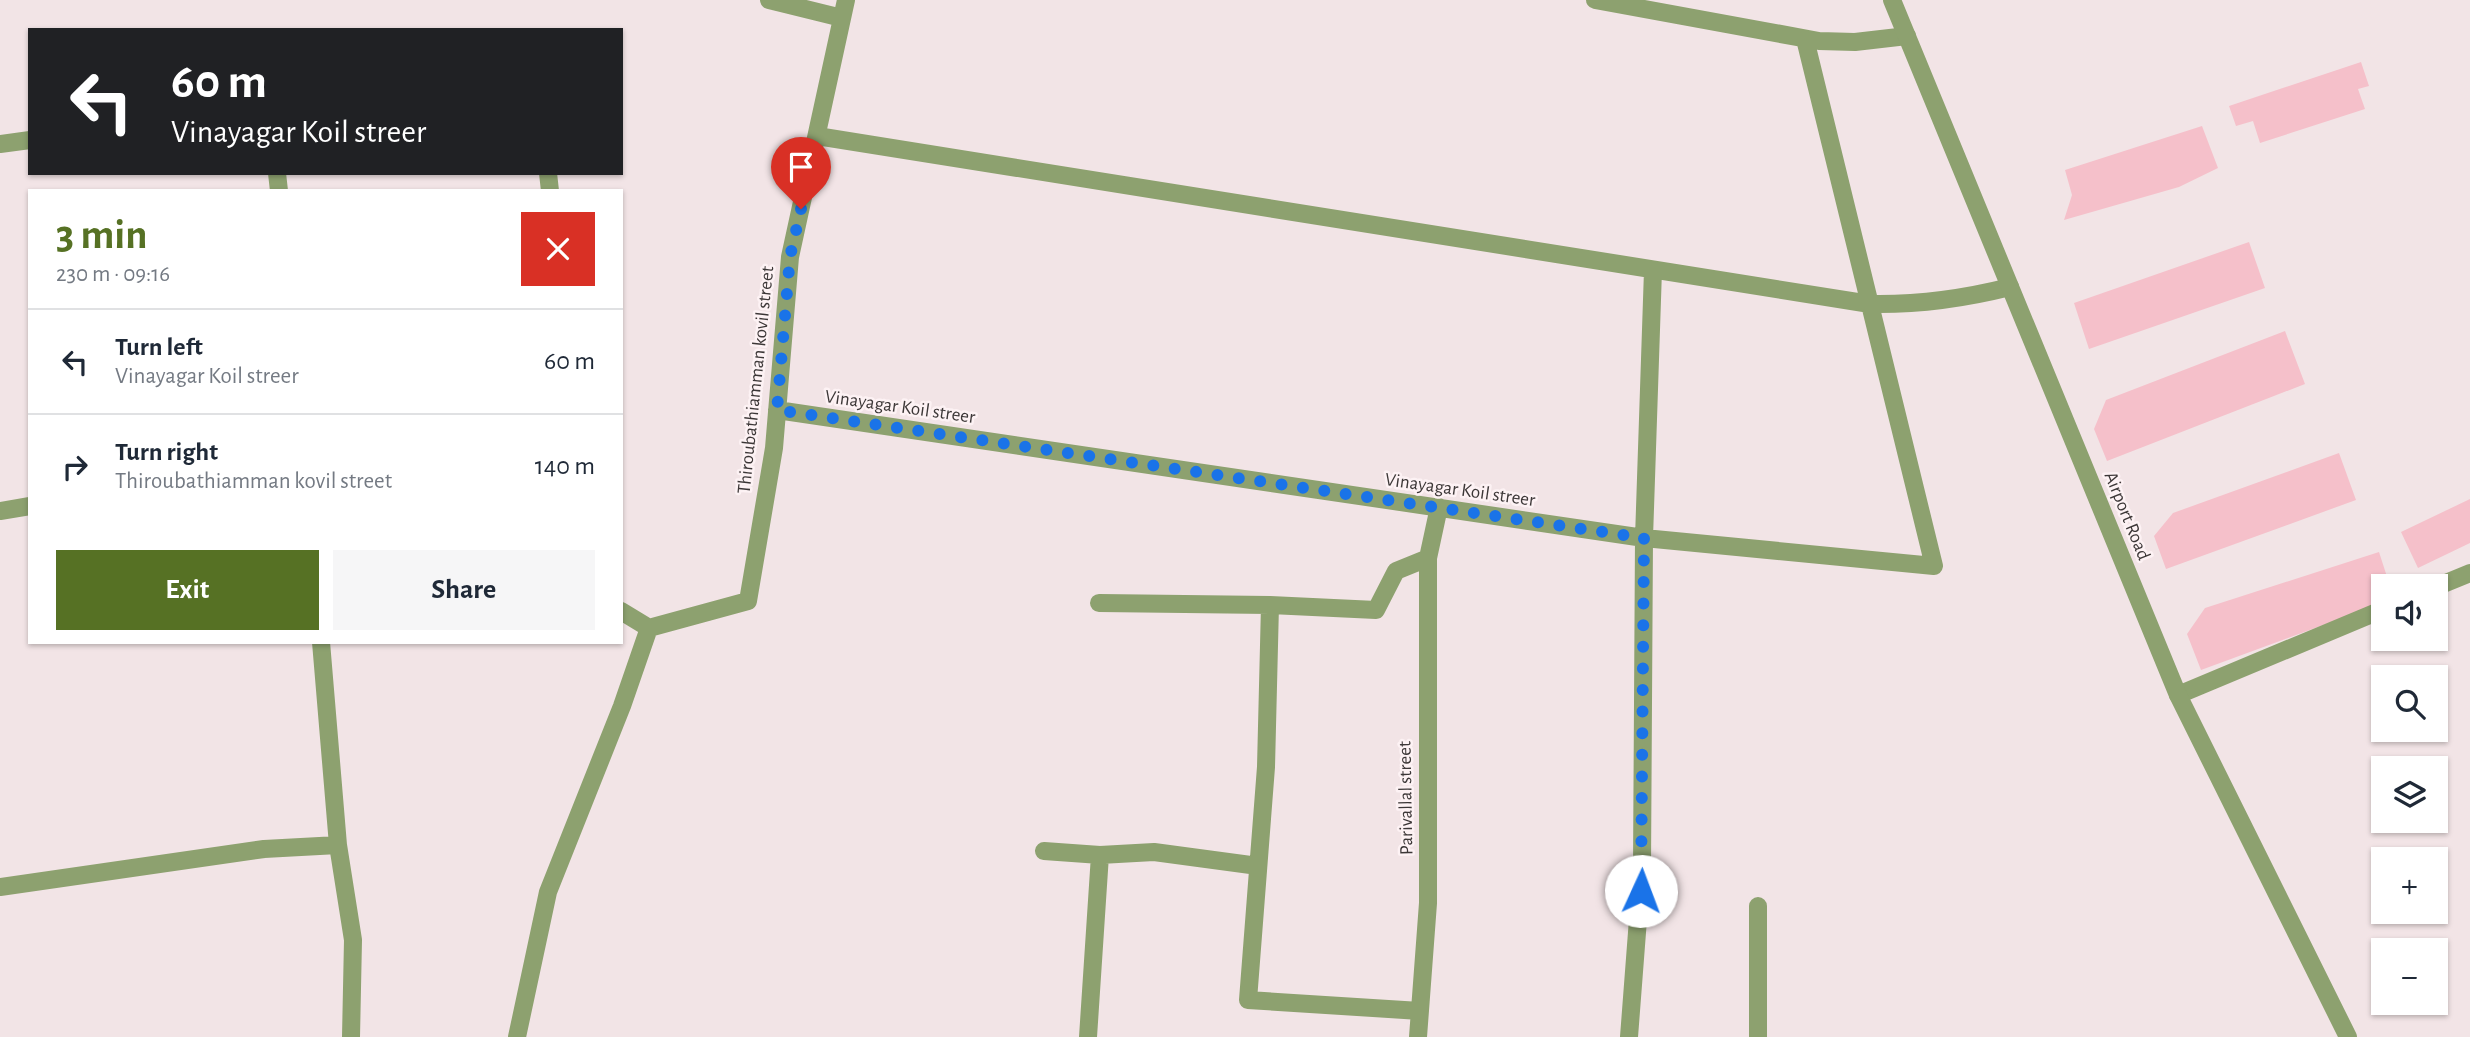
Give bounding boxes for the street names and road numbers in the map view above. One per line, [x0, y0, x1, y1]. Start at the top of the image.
street label: Thiroubathiamman kovil street [735, 265, 777, 495]
street label: Vinayagar Koil streer [824, 387, 976, 427]
street label: Airport Road [2101, 469, 2153, 563]
street label: Vinayagar Koil streer [1384, 470, 1536, 510]
street label: Parivallal street [1396, 741, 1416, 855]

